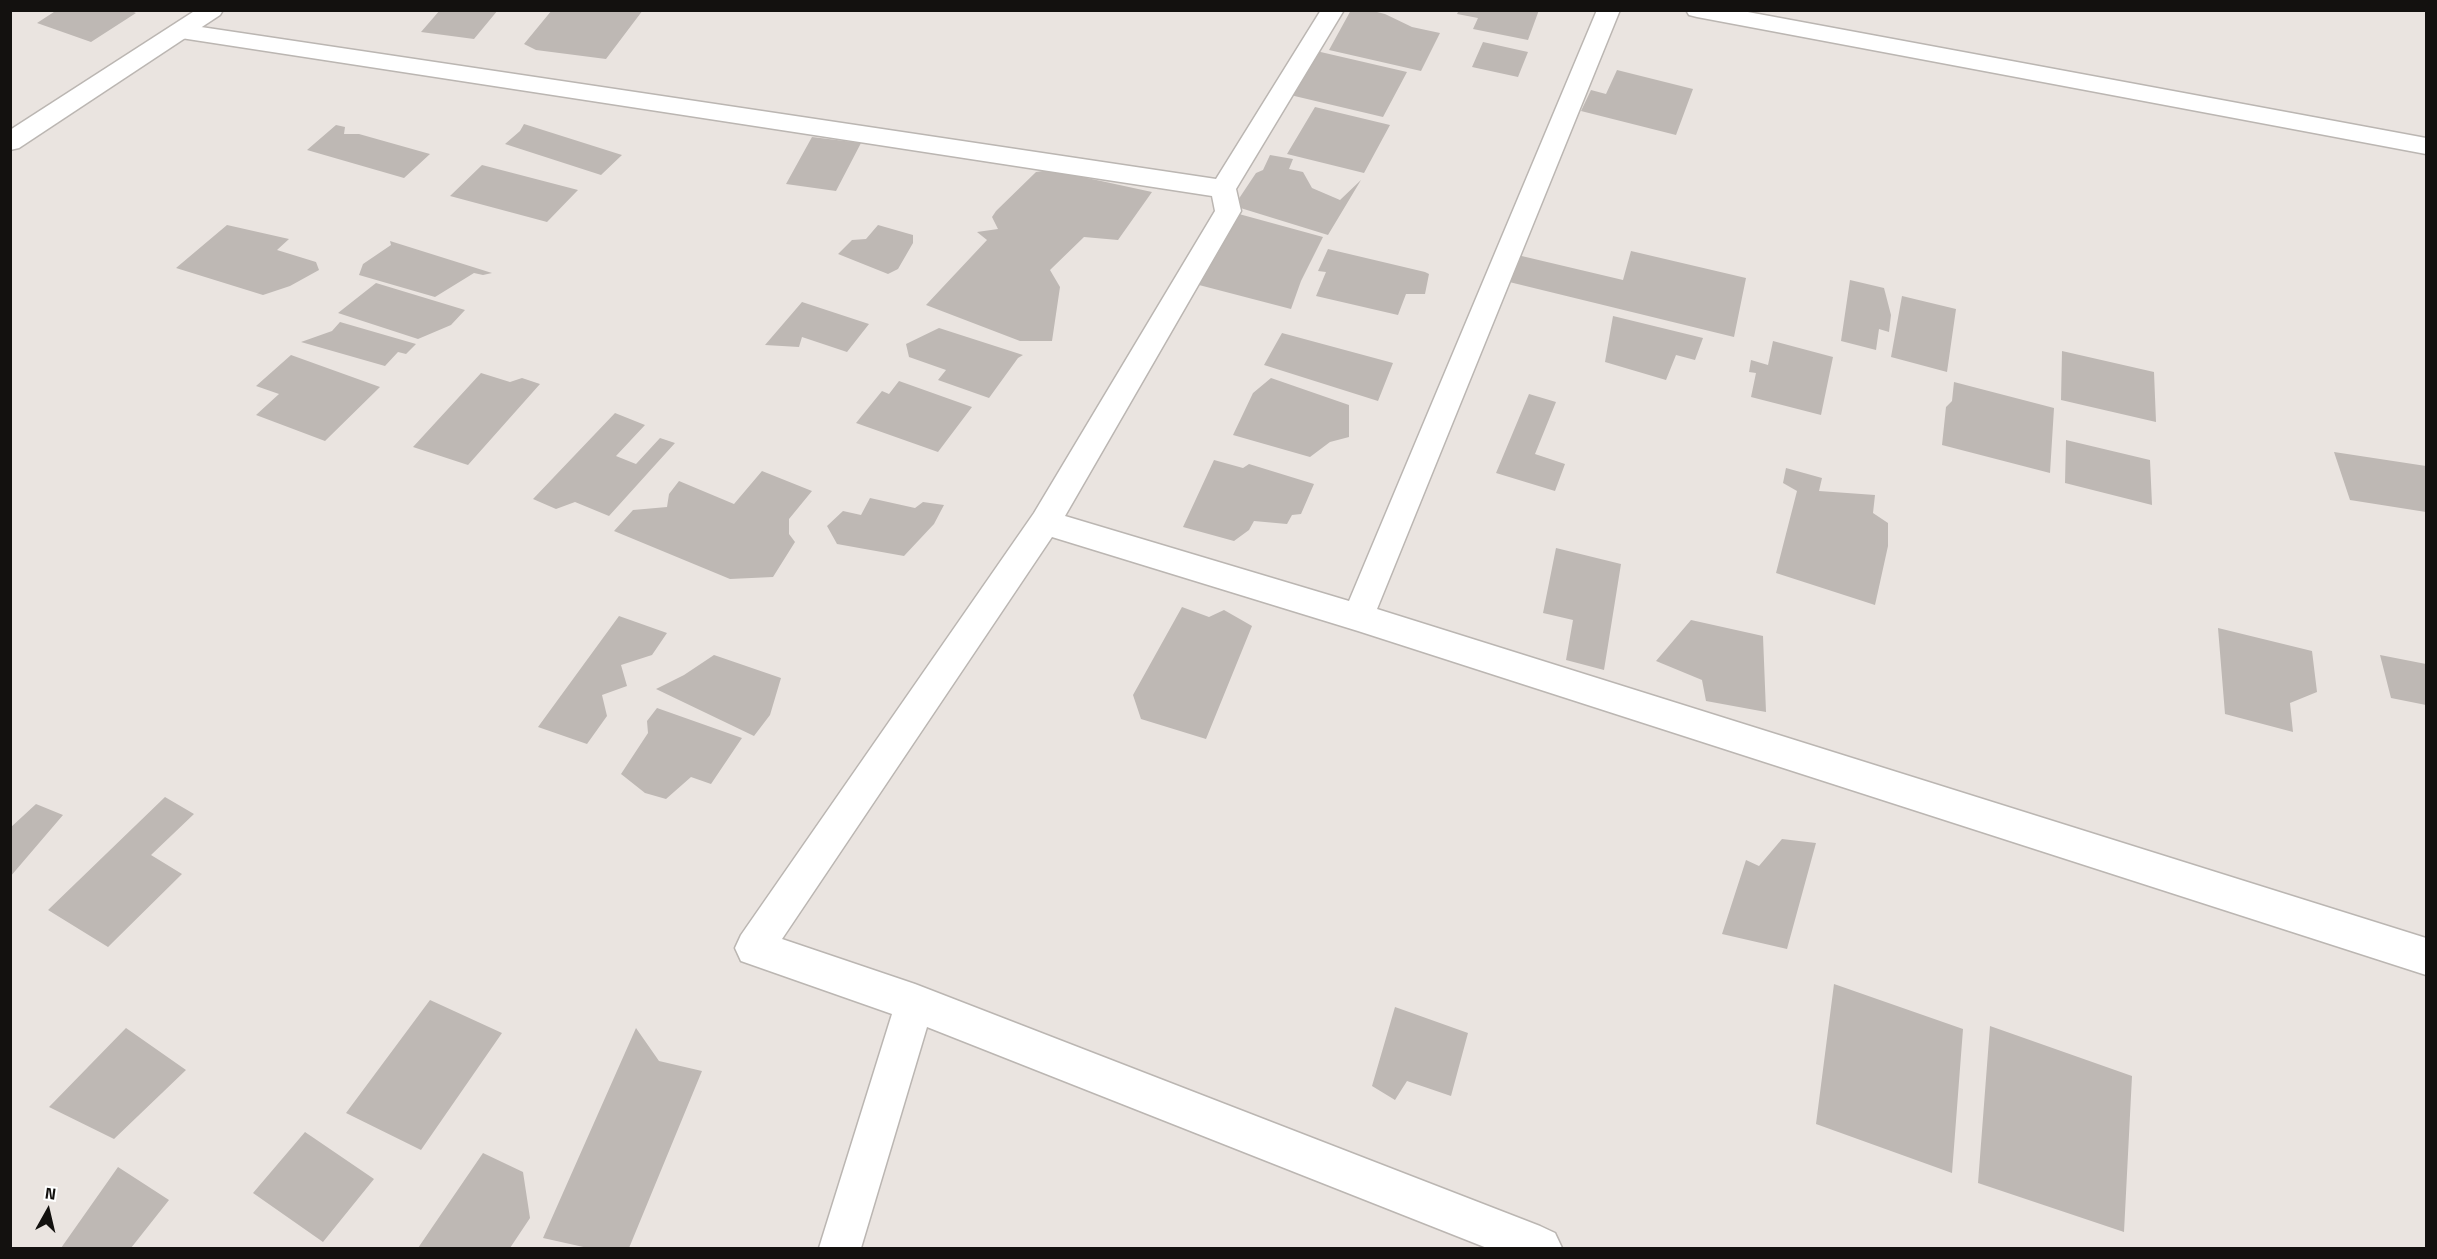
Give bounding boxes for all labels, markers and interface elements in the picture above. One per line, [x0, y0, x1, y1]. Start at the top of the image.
north arrow [18, 1181, 78, 1241]
text: N [43, 1181, 58, 1206]

